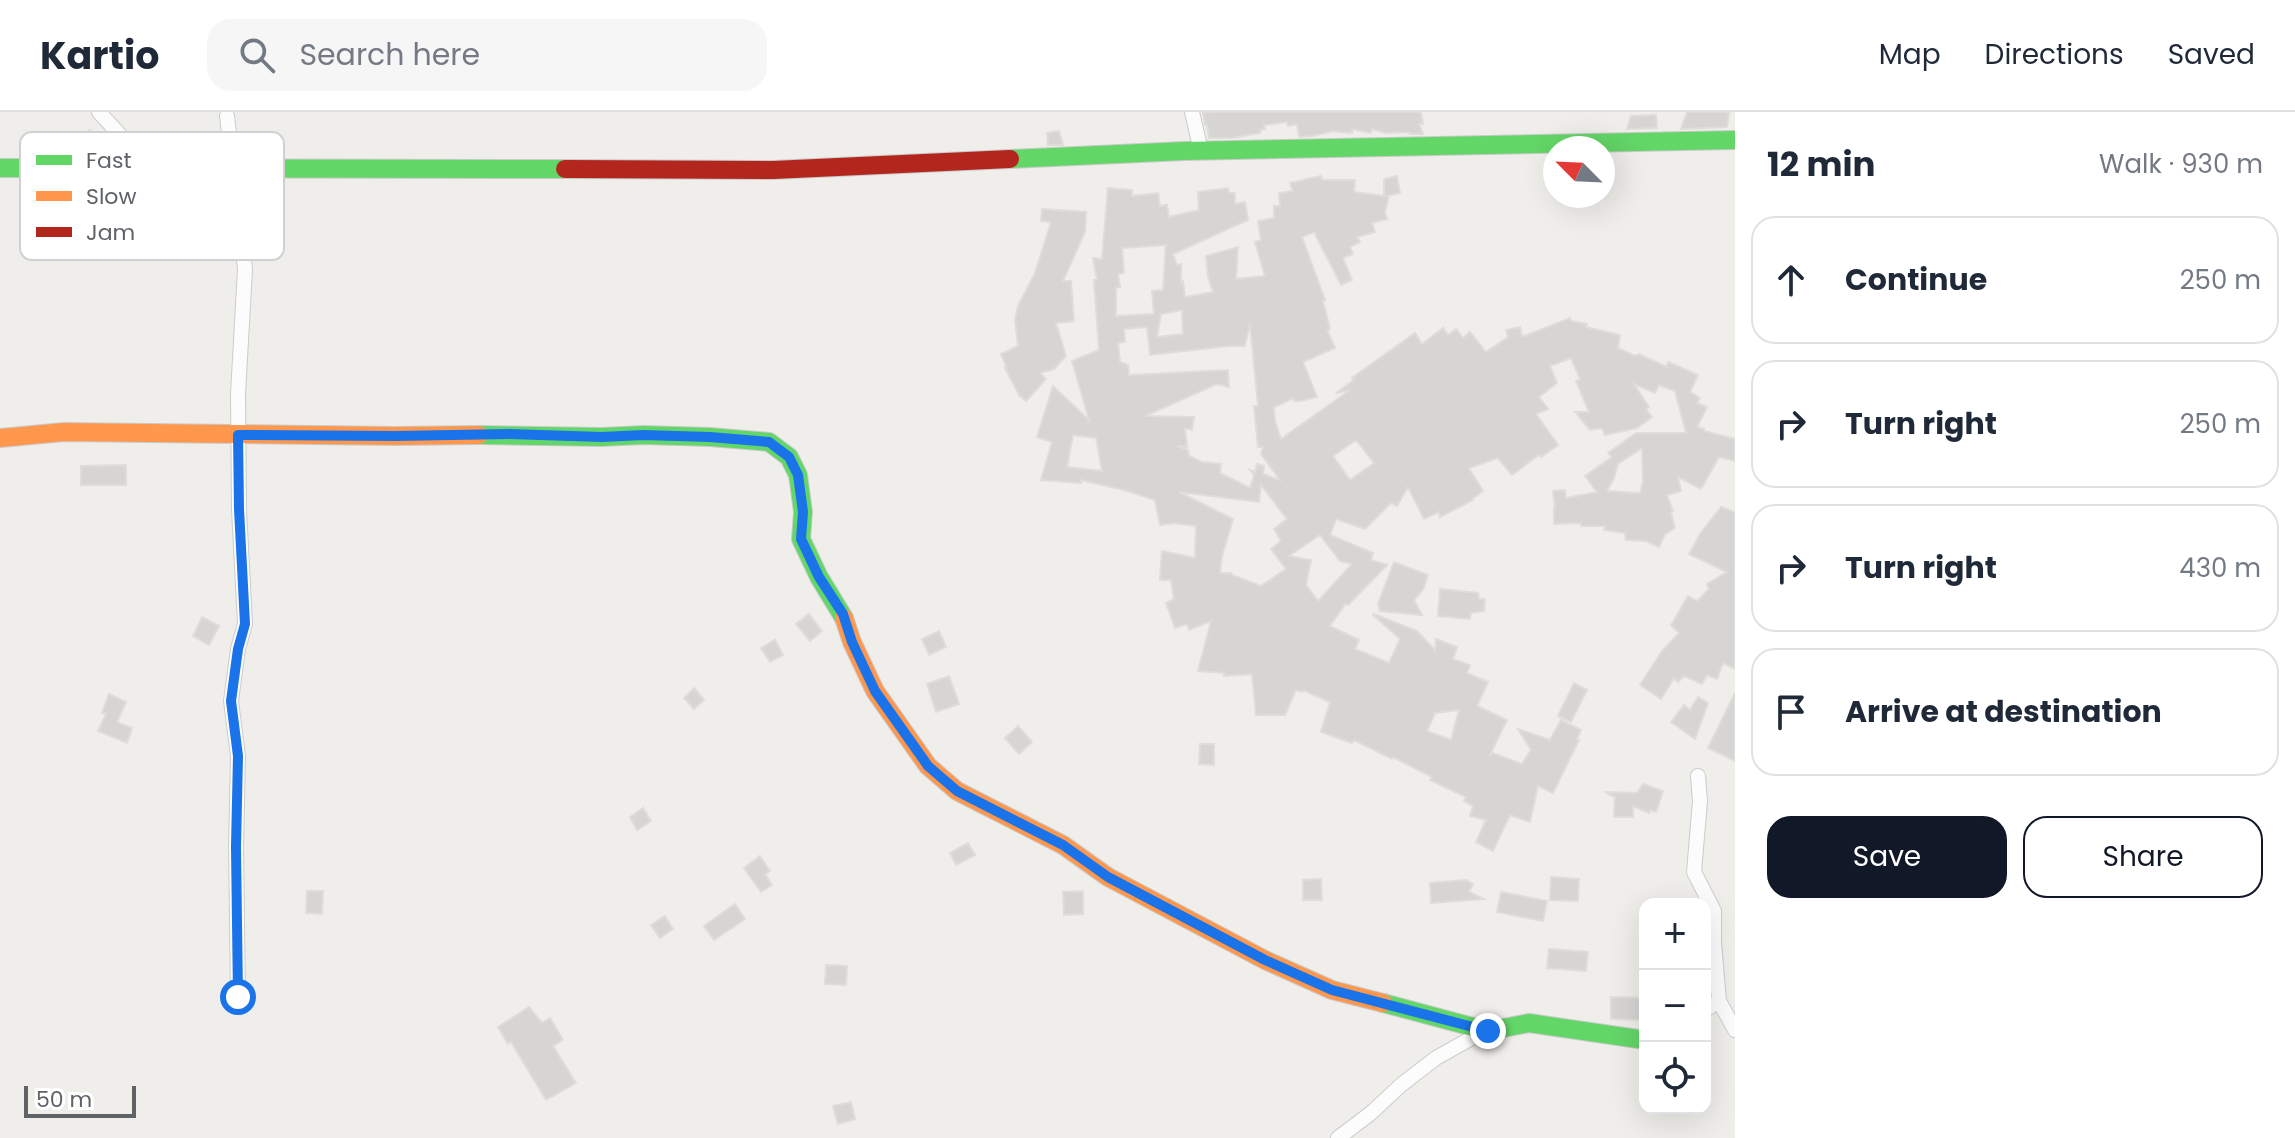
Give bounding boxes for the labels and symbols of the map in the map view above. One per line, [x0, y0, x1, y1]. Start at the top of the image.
legend [20, 132, 284, 260]
north arrow [1543, 136, 1615, 208]
text: Fast [86, 145, 131, 176]
text: Slow [86, 181, 136, 212]
text: Jam [86, 217, 135, 248]
route start [220, 979, 256, 1015]
route end [1470, 1013, 1506, 1049]
scale bar [24, 1082, 136, 1118]

